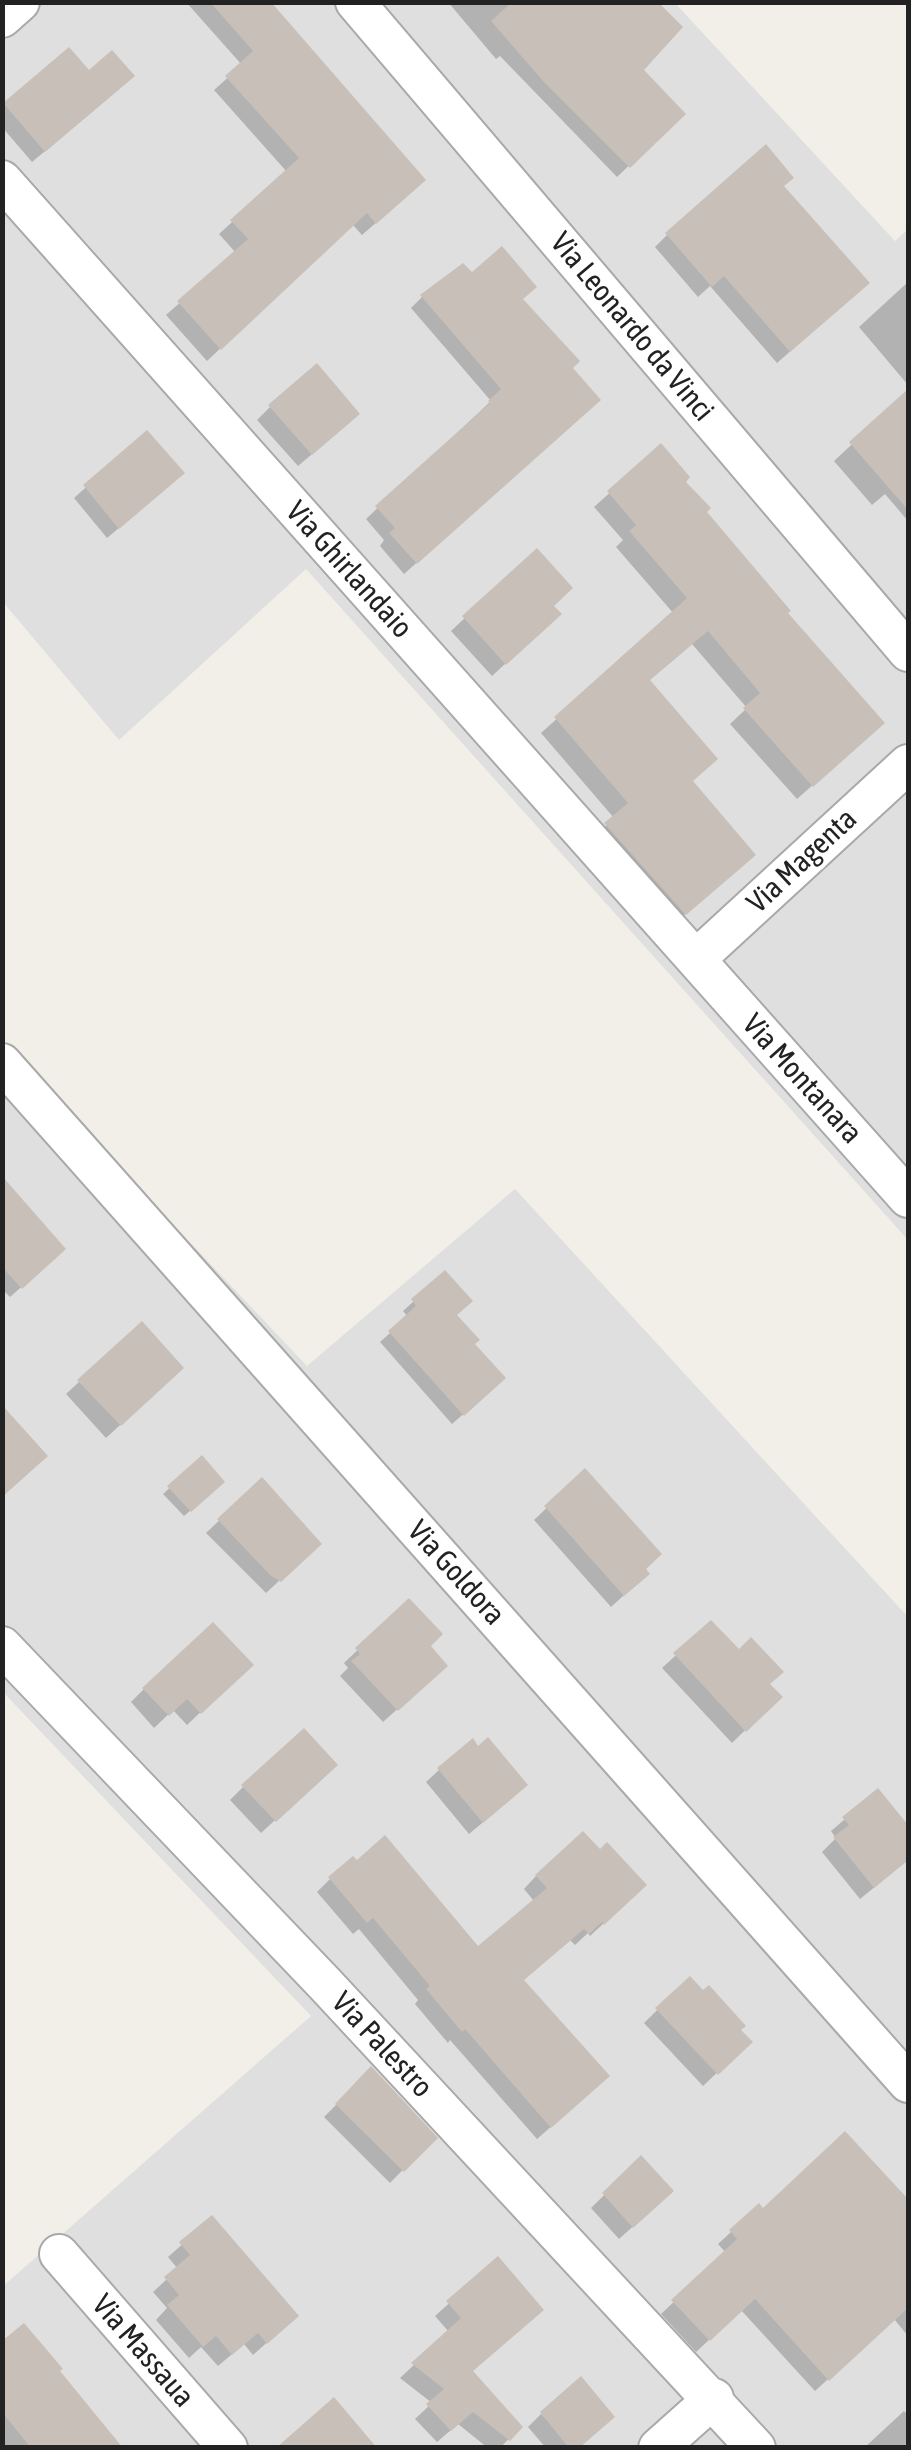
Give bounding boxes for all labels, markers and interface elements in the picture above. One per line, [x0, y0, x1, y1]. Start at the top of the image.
street label: Via Leonardo da Vinci [543, 225, 721, 429]
street label: Via Ghirlandaio [278, 494, 420, 646]
street label: Via Magenta [740, 801, 864, 921]
street label: Via Montanara [735, 1007, 869, 1151]
street label: Via Goldora [400, 1513, 512, 1633]
street label: Via Palestro [324, 1985, 440, 2105]
street label: Via Massaua [84, 2287, 202, 2415]

